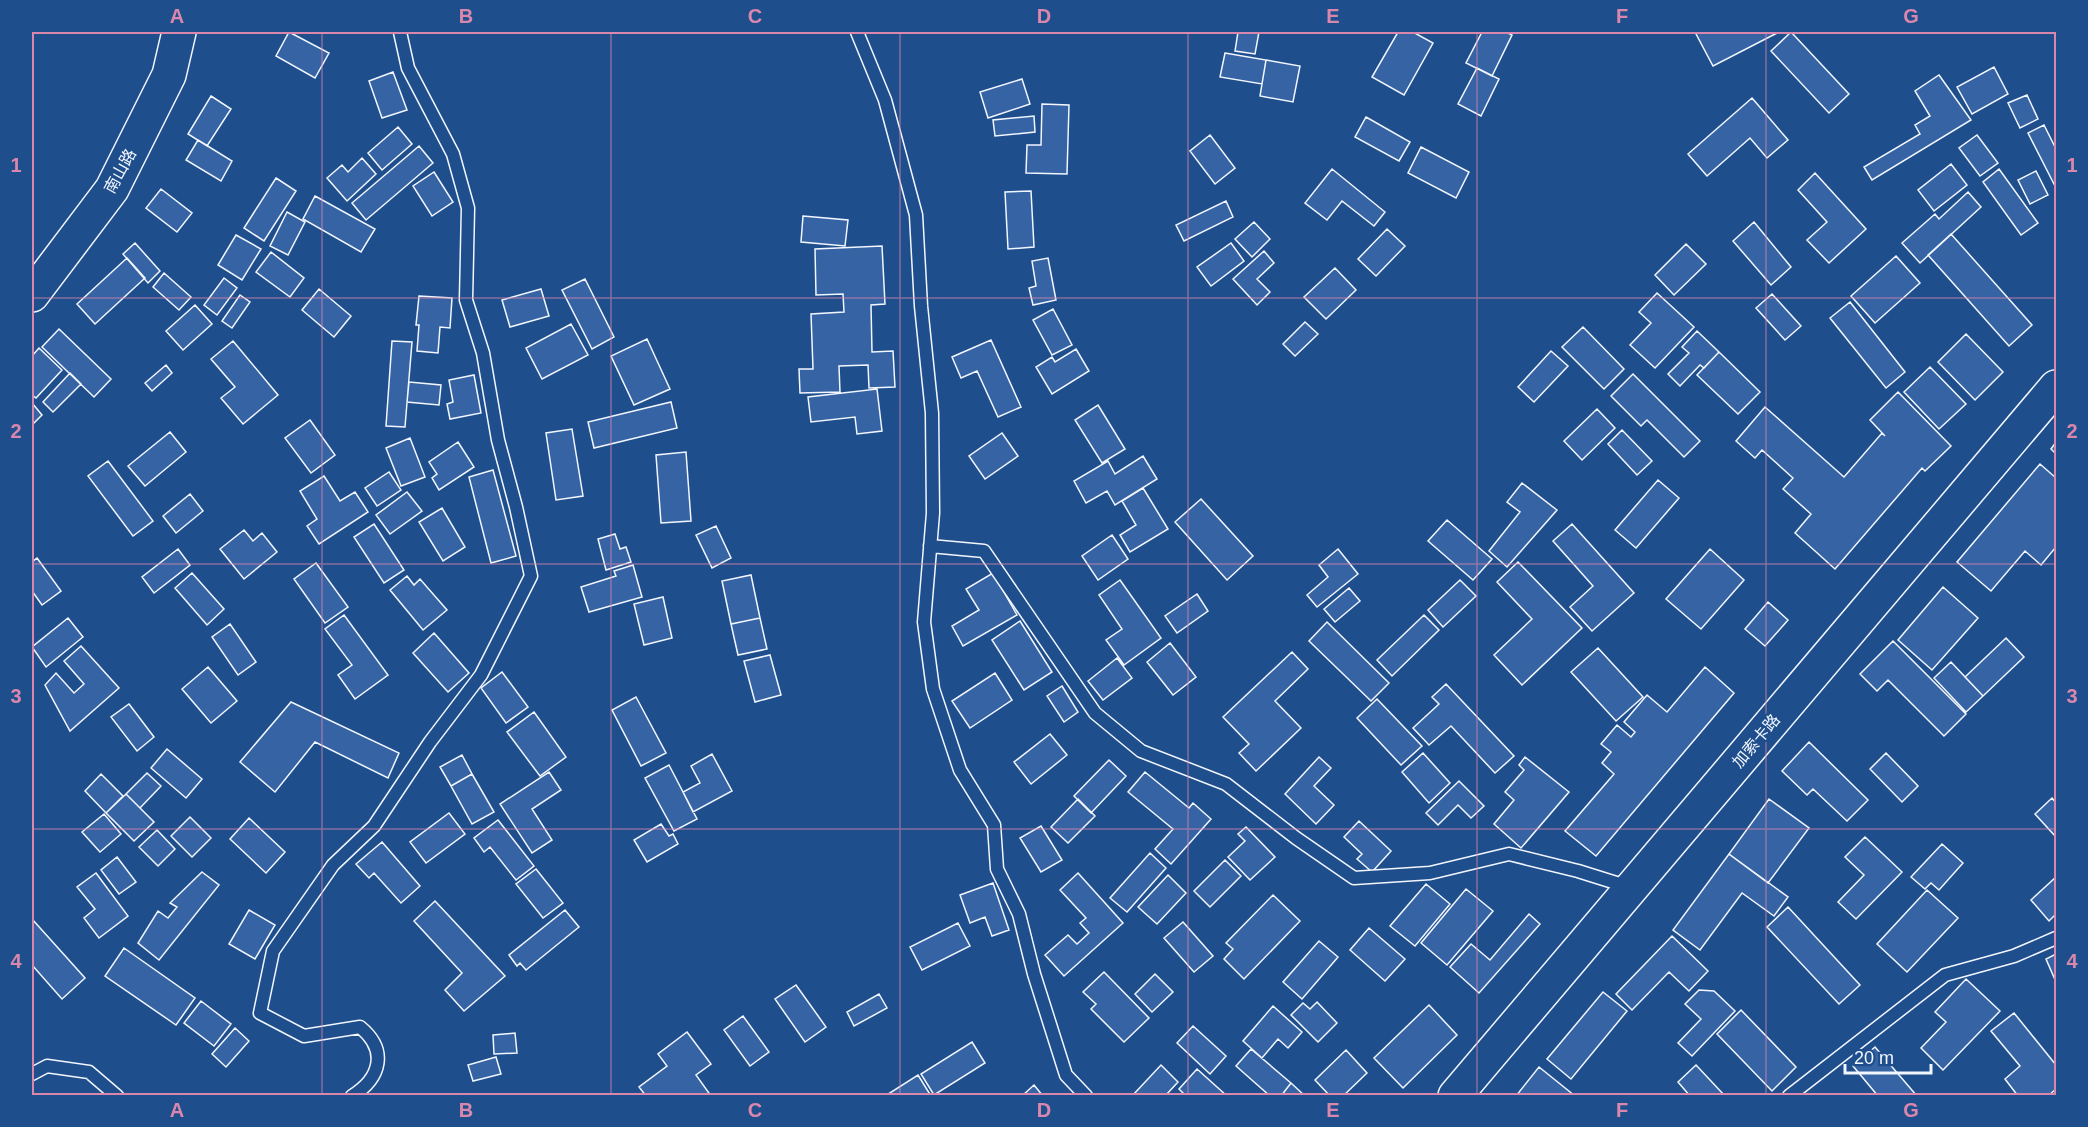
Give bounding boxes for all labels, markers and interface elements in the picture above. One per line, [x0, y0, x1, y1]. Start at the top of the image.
text: A [170, 5, 184, 27]
text: B [459, 5, 473, 27]
text: C [748, 5, 762, 27]
text: D [1037, 5, 1051, 27]
text: E [1326, 5, 1340, 27]
text: F [1616, 5, 1628, 27]
text: G [1903, 5, 1919, 27]
street label: 南山路 [101, 146, 139, 196]
text: 1 [10, 154, 22, 176]
text: 1 [2066, 154, 2078, 176]
text: 2 [10, 420, 22, 442]
text: 2 [2066, 420, 2078, 442]
text: 3 [10, 685, 22, 707]
text: 3 [2066, 685, 2078, 707]
street label: 加索卡路 [1729, 711, 1783, 771]
text: 4 [10, 950, 22, 972]
text: 4 [2066, 950, 2078, 972]
scale bar [1845, 1037, 1930, 1075]
text: 20 m [1854, 1048, 1894, 1068]
text: A [170, 1099, 184, 1121]
text: B [459, 1099, 473, 1121]
text: C [748, 1099, 762, 1121]
text: D [1037, 1099, 1051, 1121]
text: E [1326, 1099, 1340, 1121]
text: F [1616, 1099, 1628, 1121]
text: G [1903, 1099, 1919, 1121]

